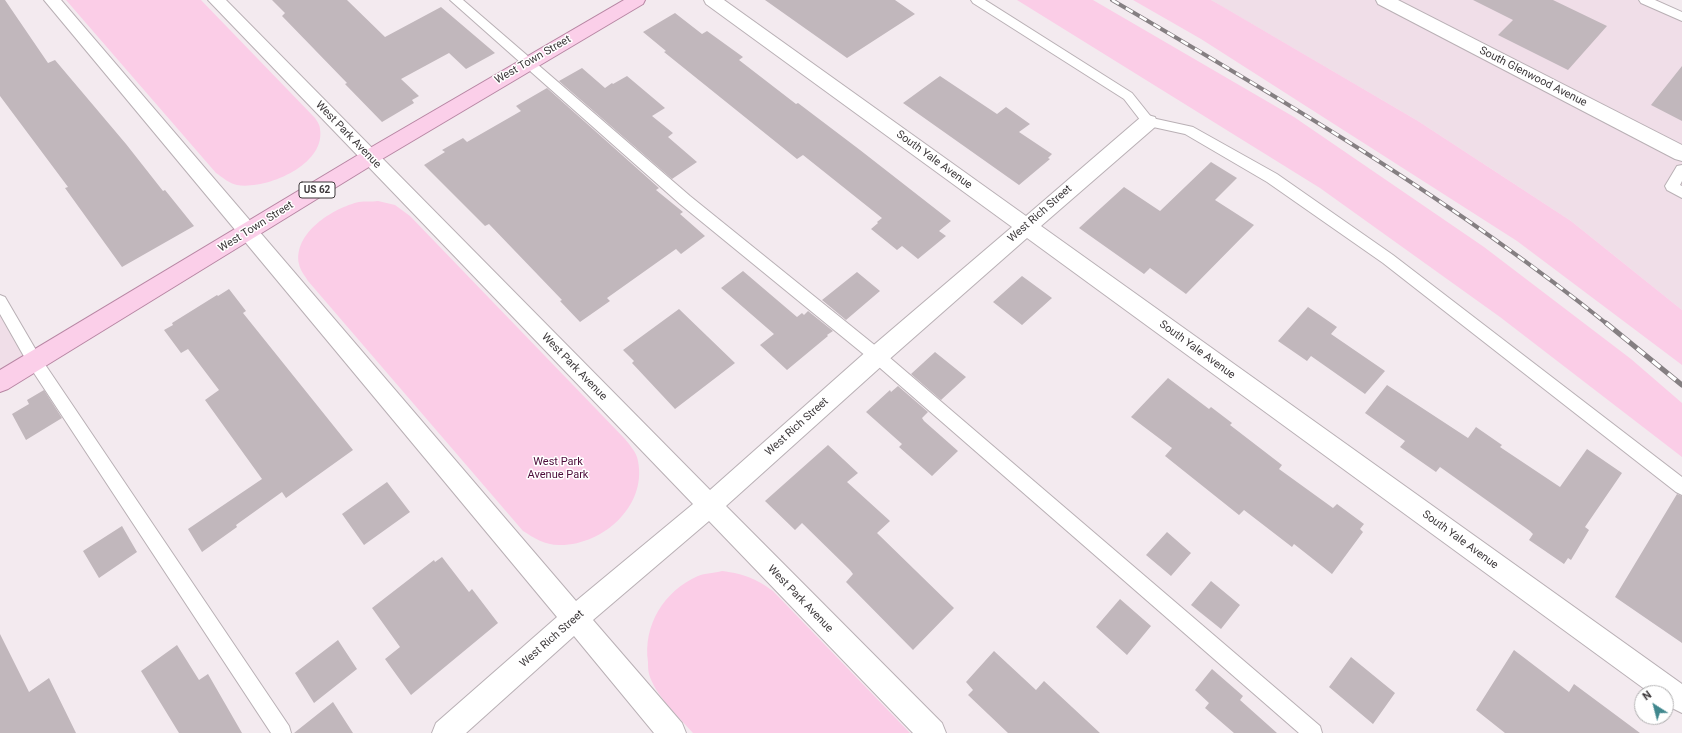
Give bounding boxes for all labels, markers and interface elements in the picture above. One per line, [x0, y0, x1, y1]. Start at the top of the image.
street label: West Town Street [493, 33, 573, 87]
street label: South Glenwood Avenue [1477, 44, 1589, 110]
street label: West Park Avenue [313, 99, 383, 171]
street label: South Yale Avenue [893, 128, 975, 192]
road number: US 62 [299, 182, 335, 198]
street label: West Rich Street [1005, 183, 1075, 245]
street label: West Town Street [216, 199, 296, 255]
street label: South Yale Avenue [1156, 318, 1238, 382]
street label: West Park Avenue [539, 331, 609, 403]
street label: West Rich Street [763, 395, 831, 459]
park label: West Park Avenue Park [528, 455, 588, 481]
street label: South Yale Avenue [1419, 508, 1501, 572]
street label: West Park Avenue [765, 563, 835, 635]
street label: West Rich Street [517, 608, 587, 670]
north arrow [1634, 685, 1674, 725]
text: N [1640, 688, 1654, 703]

